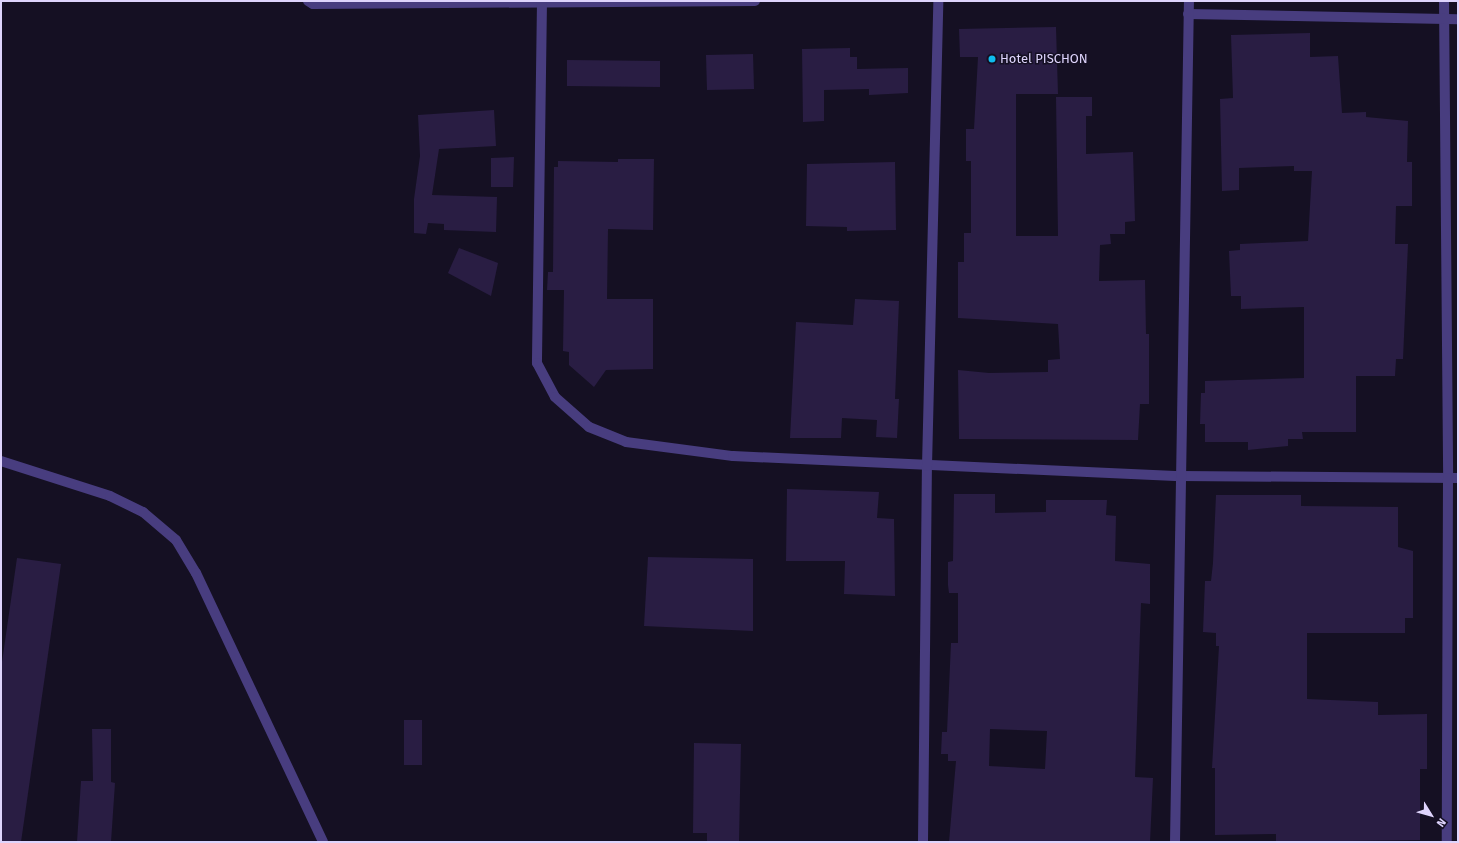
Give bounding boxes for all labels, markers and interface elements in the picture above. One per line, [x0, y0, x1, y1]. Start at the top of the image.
place label: Hotel PISCHON [1000, 51, 1088, 67]
marker: Hotel PISCHON [987, 54, 997, 64]
north arrow [1411, 795, 1451, 835]
text: N [1434, 816, 1448, 829]

